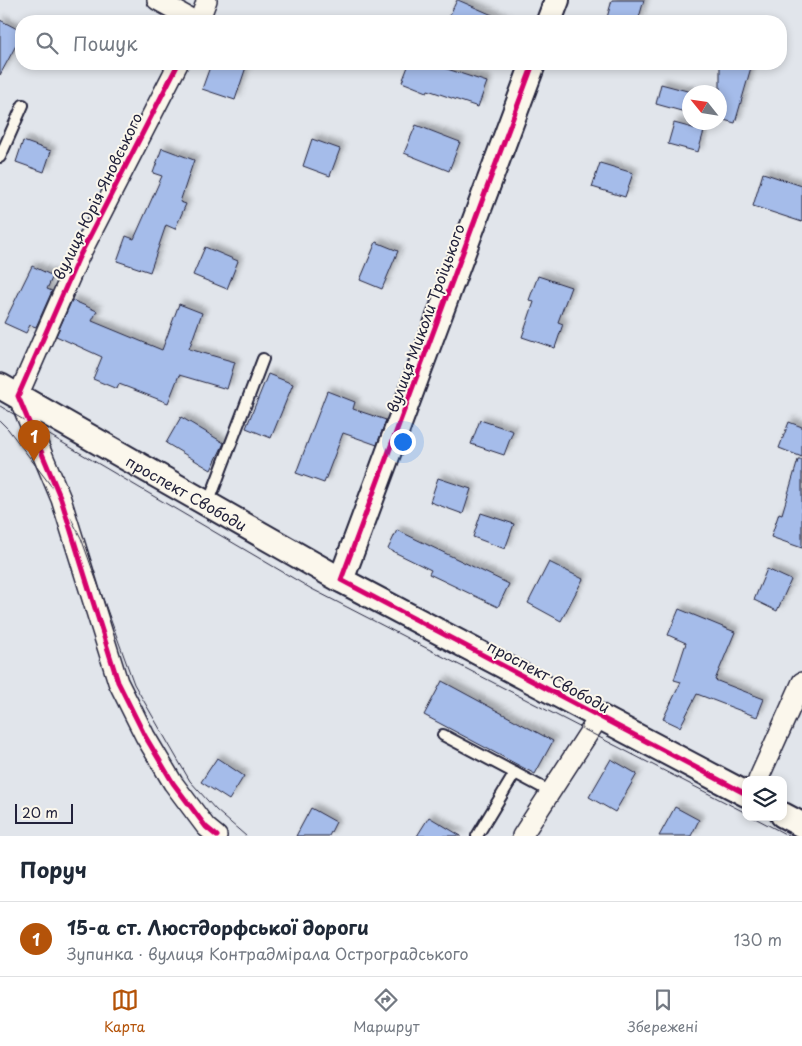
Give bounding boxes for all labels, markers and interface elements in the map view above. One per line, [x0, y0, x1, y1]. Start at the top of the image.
search box [15, 15, 787, 70]
icon: search [33, 29, 61, 57]
text: Пошук [73, 29, 138, 57]
north arrow [682, 85, 727, 130]
street label: вулиця Юрія Яновського [46, 109, 148, 283]
street label: вулиця Миколи Троїцького [380, 220, 470, 416]
pin: 1 [18, 420, 50, 461]
your location [390, 429, 416, 455]
street label: проспект Свободи [122, 449, 252, 536]
street label: проспект Свободи [484, 634, 614, 718]
map controls [742, 776, 787, 821]
button: layers [742, 776, 787, 821]
scale bar [15, 801, 72, 824]
text: 20 m [22, 802, 58, 823]
text: Поруч [20, 853, 87, 885]
text: 15-а ст. Люстдорфської дороги [67, 913, 369, 941]
text: 1 [32, 927, 40, 951]
text: 130 m [734, 927, 782, 951]
text: Зупинка · вулиця Контрадмірала Остроградського [67, 941, 469, 965]
tab: Карта [104, 986, 145, 1037]
tab: Маршрут [353, 986, 419, 1037]
tab: Збережені [628, 986, 698, 1037]

